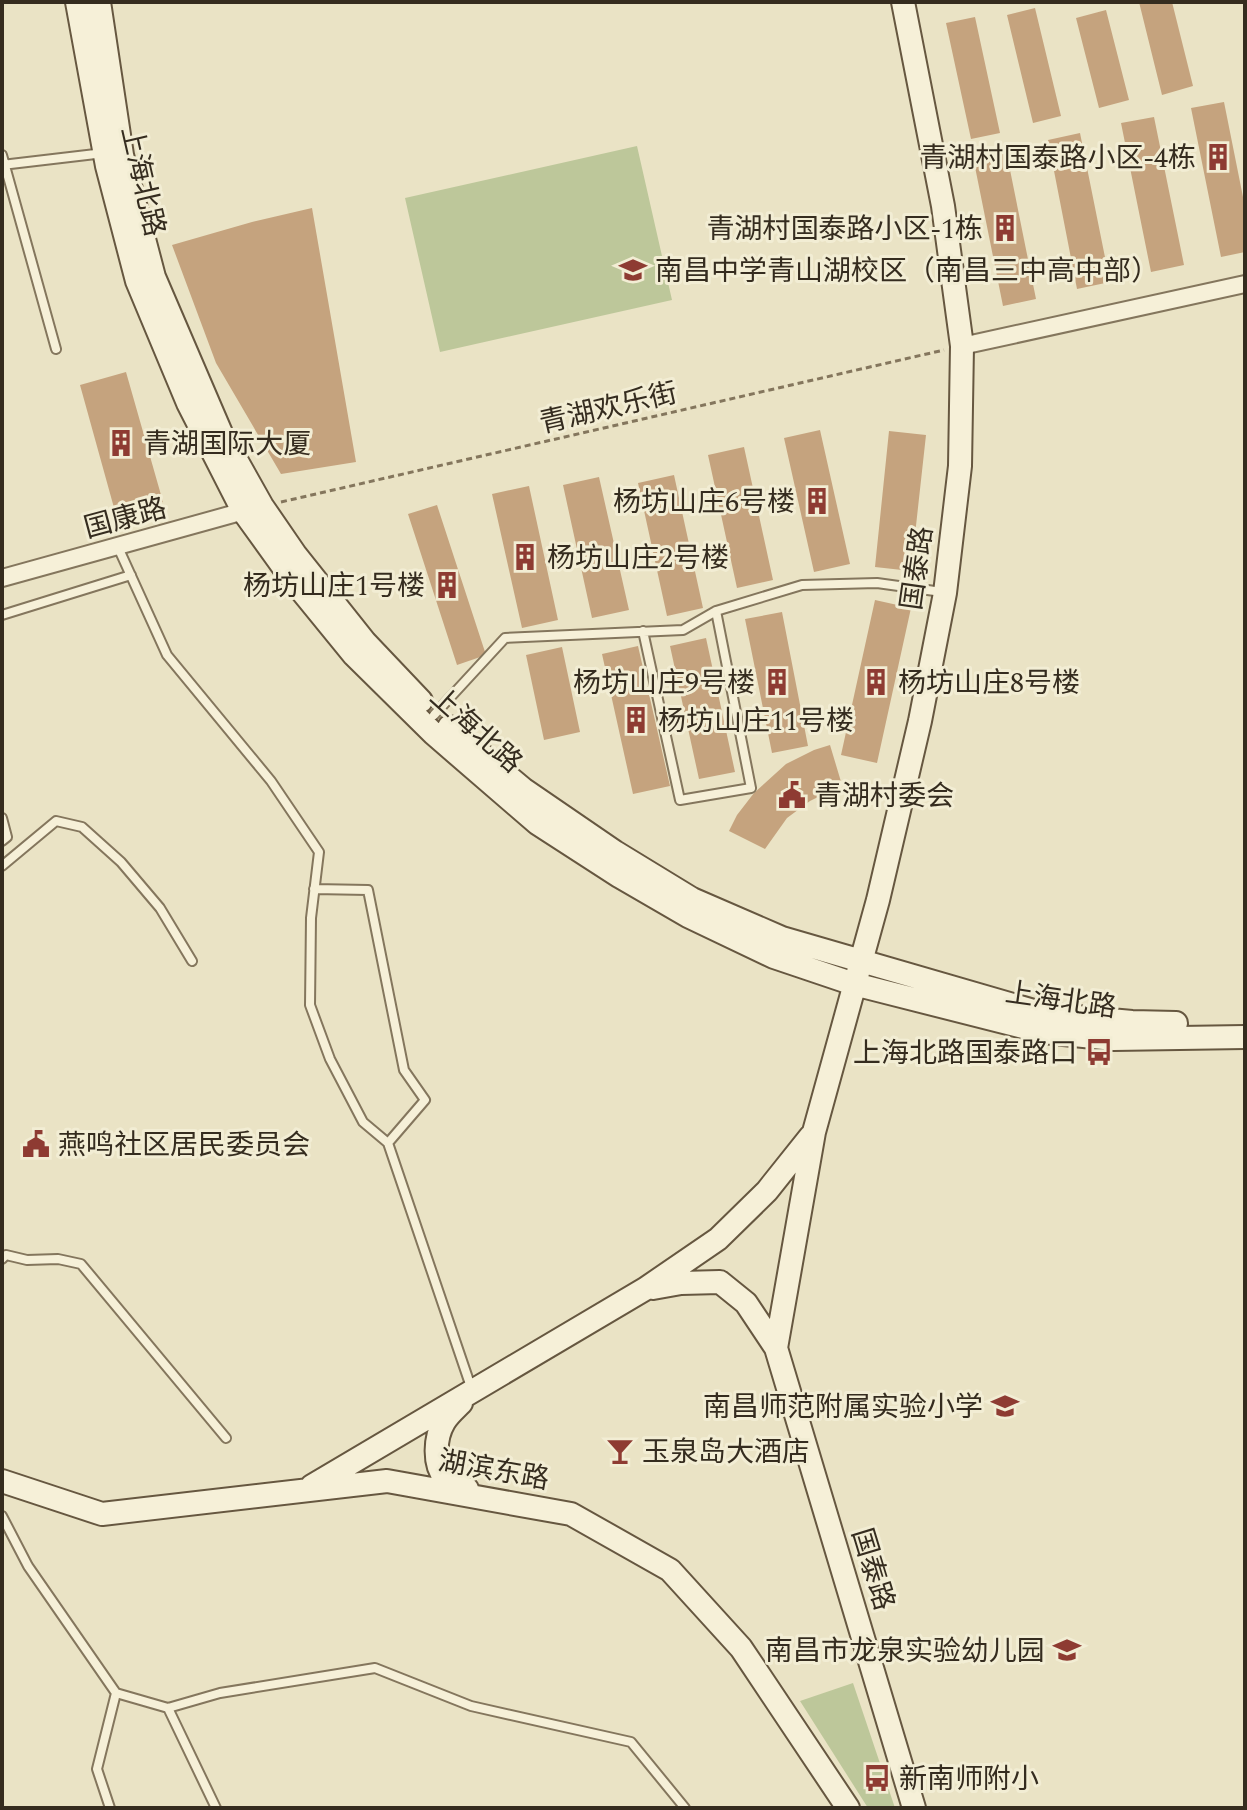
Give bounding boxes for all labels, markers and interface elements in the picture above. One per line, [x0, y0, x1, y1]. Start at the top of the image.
street label: 上海北路 [109, 122, 176, 241]
place label: 青湖村国泰路小区-4栋 [919, 137, 1196, 180]
building icon: 青湖村国泰路小区-4栋 [1203, 142, 1233, 172]
place label: 青湖村国泰路小区-1栋 [706, 208, 983, 251]
building icon: 青湖村国泰路小区-1栋 [990, 213, 1020, 243]
place label: 南昌中学青山湖校区（南昌三中高中部） [655, 250, 1159, 293]
school or university icon: 南昌中学青山湖校区（南昌三中高中部） [618, 255, 648, 285]
street label: 青湖欢乐街 [535, 372, 681, 445]
place label: 青湖国际大厦 [143, 423, 311, 466]
building icon: 青湖国际大厦 [106, 428, 136, 458]
place label: 杨坊山庄6号楼 [613, 481, 795, 524]
building icon: 杨坊山庄6号楼 [802, 486, 832, 516]
street label: 国康路 [79, 487, 172, 550]
street label: 国泰路 [890, 524, 945, 613]
place label: 杨坊山庄2号楼 [547, 537, 729, 580]
building icon: 杨坊山庄2号楼 [510, 542, 540, 572]
place label: 杨坊山庄1号楼 [243, 565, 425, 608]
building icon: 杨坊山庄1号楼 [432, 570, 462, 600]
place label: 杨坊山庄9号楼 [573, 662, 755, 705]
place label: 杨坊山庄8号楼 [898, 662, 1080, 705]
building icon: 杨坊山庄9号楼 [762, 667, 792, 697]
building icon: 杨坊山庄8号楼 [861, 667, 891, 697]
street label: 上海北路 [420, 677, 532, 784]
place label: 杨坊山庄11号楼 [658, 700, 854, 743]
building icon: 杨坊山庄11号楼 [621, 705, 651, 735]
place label: 青湖村委会 [814, 775, 954, 818]
public building icon: 青湖村委会 [777, 780, 807, 810]
street label: 上海北路 [1002, 971, 1119, 1030]
place label: 上海北路国泰路口 [853, 1032, 1077, 1075]
bus stop icon: 上海北路国泰路口 [1084, 1037, 1114, 1067]
place label: 燕鸣社区居民委员会 [58, 1124, 310, 1167]
public building icon: 燕鸣社区居民委员会 [21, 1129, 51, 1159]
place label: 南昌师范附属实验小学 [703, 1386, 983, 1429]
school or university icon: 南昌师范附属实验小学 [990, 1391, 1020, 1421]
place label: 玉泉岛大酒店 [642, 1431, 810, 1474]
bar icon: 玉泉岛大酒店 [605, 1436, 635, 1466]
street label: 湖滨东路 [435, 1440, 553, 1501]
street label: 国泰路 [840, 1523, 905, 1616]
place label: 南昌市龙泉实验幼儿园 [765, 1630, 1045, 1673]
school or university icon: 南昌市龙泉实验幼儿园 [1052, 1635, 1082, 1665]
place label: 新南师附小 [899, 1758, 1039, 1801]
bus stop icon: 新南师附小 [862, 1763, 892, 1793]

